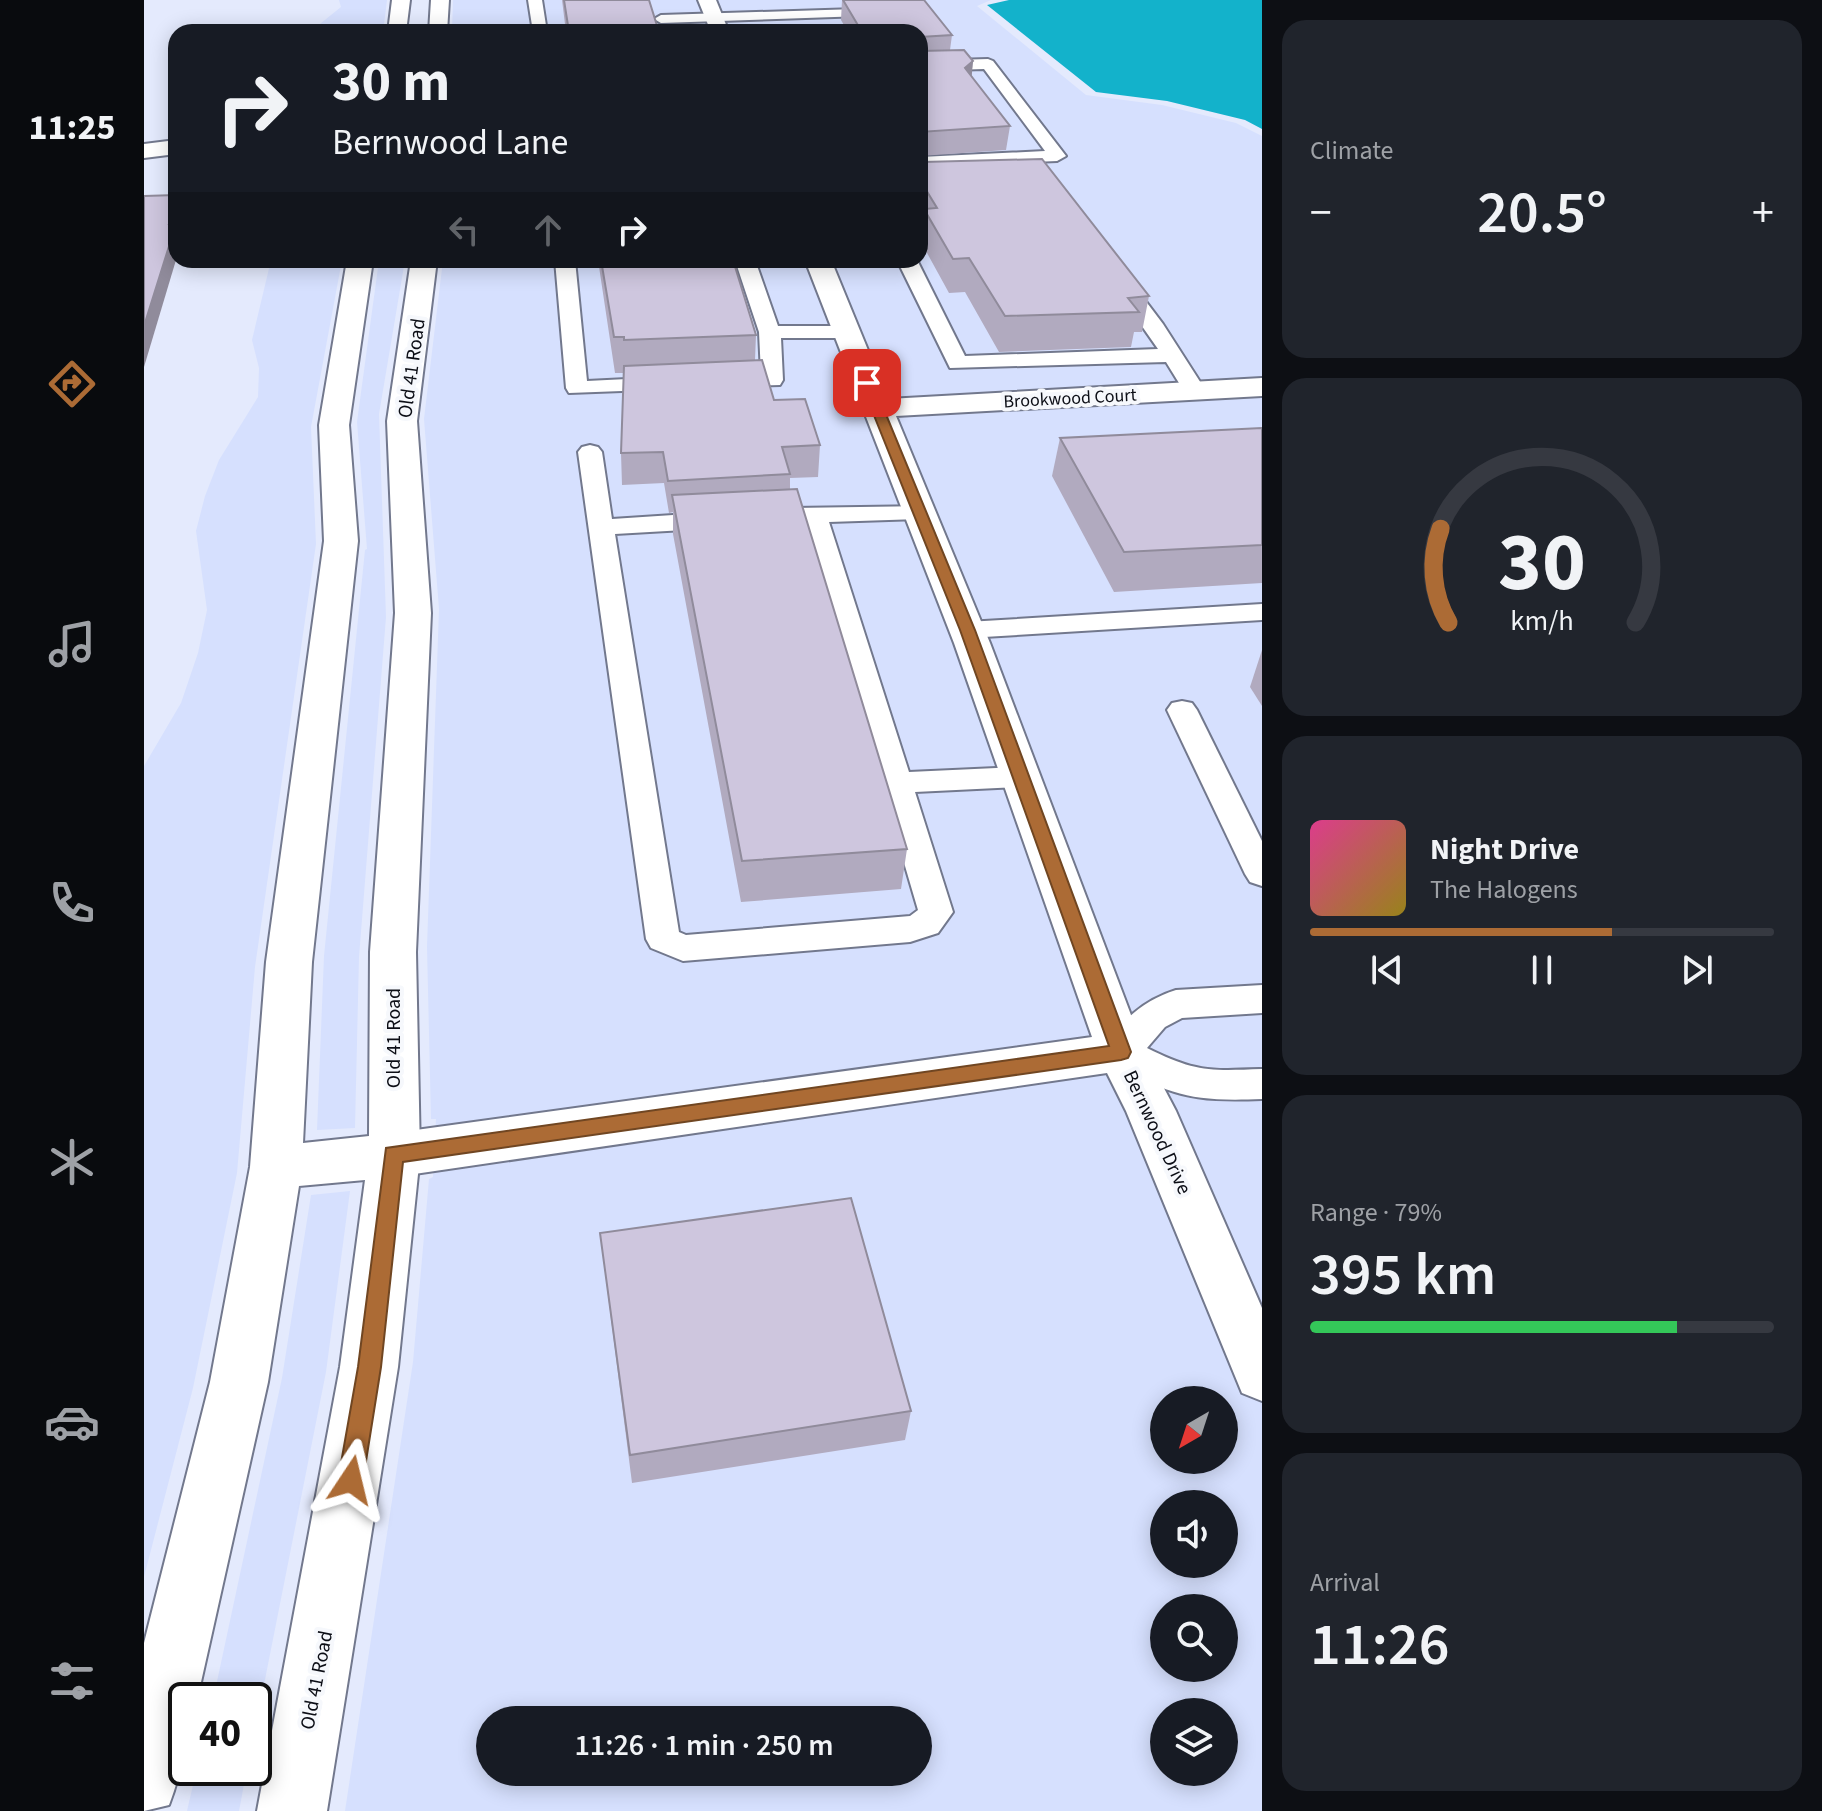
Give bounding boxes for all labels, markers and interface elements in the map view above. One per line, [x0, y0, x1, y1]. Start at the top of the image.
text: 30 m [332, 43, 450, 122]
icon: right [200, 56, 304, 160]
text: 11:25 [29, 102, 115, 153]
text: Bernwood Lane [332, 117, 568, 168]
text: Climate [1310, 132, 1394, 169]
text: 20.5° [1477, 171, 1607, 256]
text: − [1310, 182, 1332, 245]
text: + [1752, 182, 1774, 245]
icon: left [442, 208, 486, 252]
icon: ahead [526, 208, 570, 252]
icon: right [610, 208, 654, 252]
street label: Old 41 Road [391, 317, 433, 420]
pin [833, 349, 901, 417]
icon: directions [44, 356, 100, 412]
icon: arrive [845, 361, 889, 405]
street label: Brookwood Court [1003, 383, 1137, 414]
text: 30 [1498, 504, 1586, 622]
text: km/h [1510, 601, 1574, 641]
icon: music [44, 616, 100, 672]
text: Night Drive [1430, 828, 1579, 871]
text: The Halogens [1430, 871, 1578, 908]
icon: phone [44, 875, 100, 931]
icon: previous [1365, 948, 1409, 992]
icon: pause [1520, 948, 1564, 992]
icon: next [1675, 948, 1719, 992]
street label: Old 41 Road [380, 988, 408, 1088]
street label: Bernwood Drive [1116, 1066, 1198, 1199]
icon: climate [44, 1134, 100, 1190]
text: Range · 79% [1310, 1194, 1442, 1231]
text: 395 km [1310, 1233, 1496, 1318]
north arrow [1150, 1386, 1238, 1474]
map controls [1150, 1386, 1238, 1786]
icon: car [44, 1394, 100, 1450]
position arrow [309, 1438, 393, 1522]
button: sound [1150, 1490, 1238, 1578]
text: Arrival [1310, 1564, 1380, 1601]
button: search [1150, 1594, 1238, 1682]
text: 11:26 [1310, 1603, 1450, 1688]
street label: Old 41 Road [294, 1628, 340, 1732]
icon: filters [44, 1653, 100, 1709]
speed limit sign: 40 [168, 1682, 272, 1786]
button: layers [1150, 1698, 1238, 1786]
text: 11:26 · 1 min · 250 m [574, 1724, 834, 1767]

